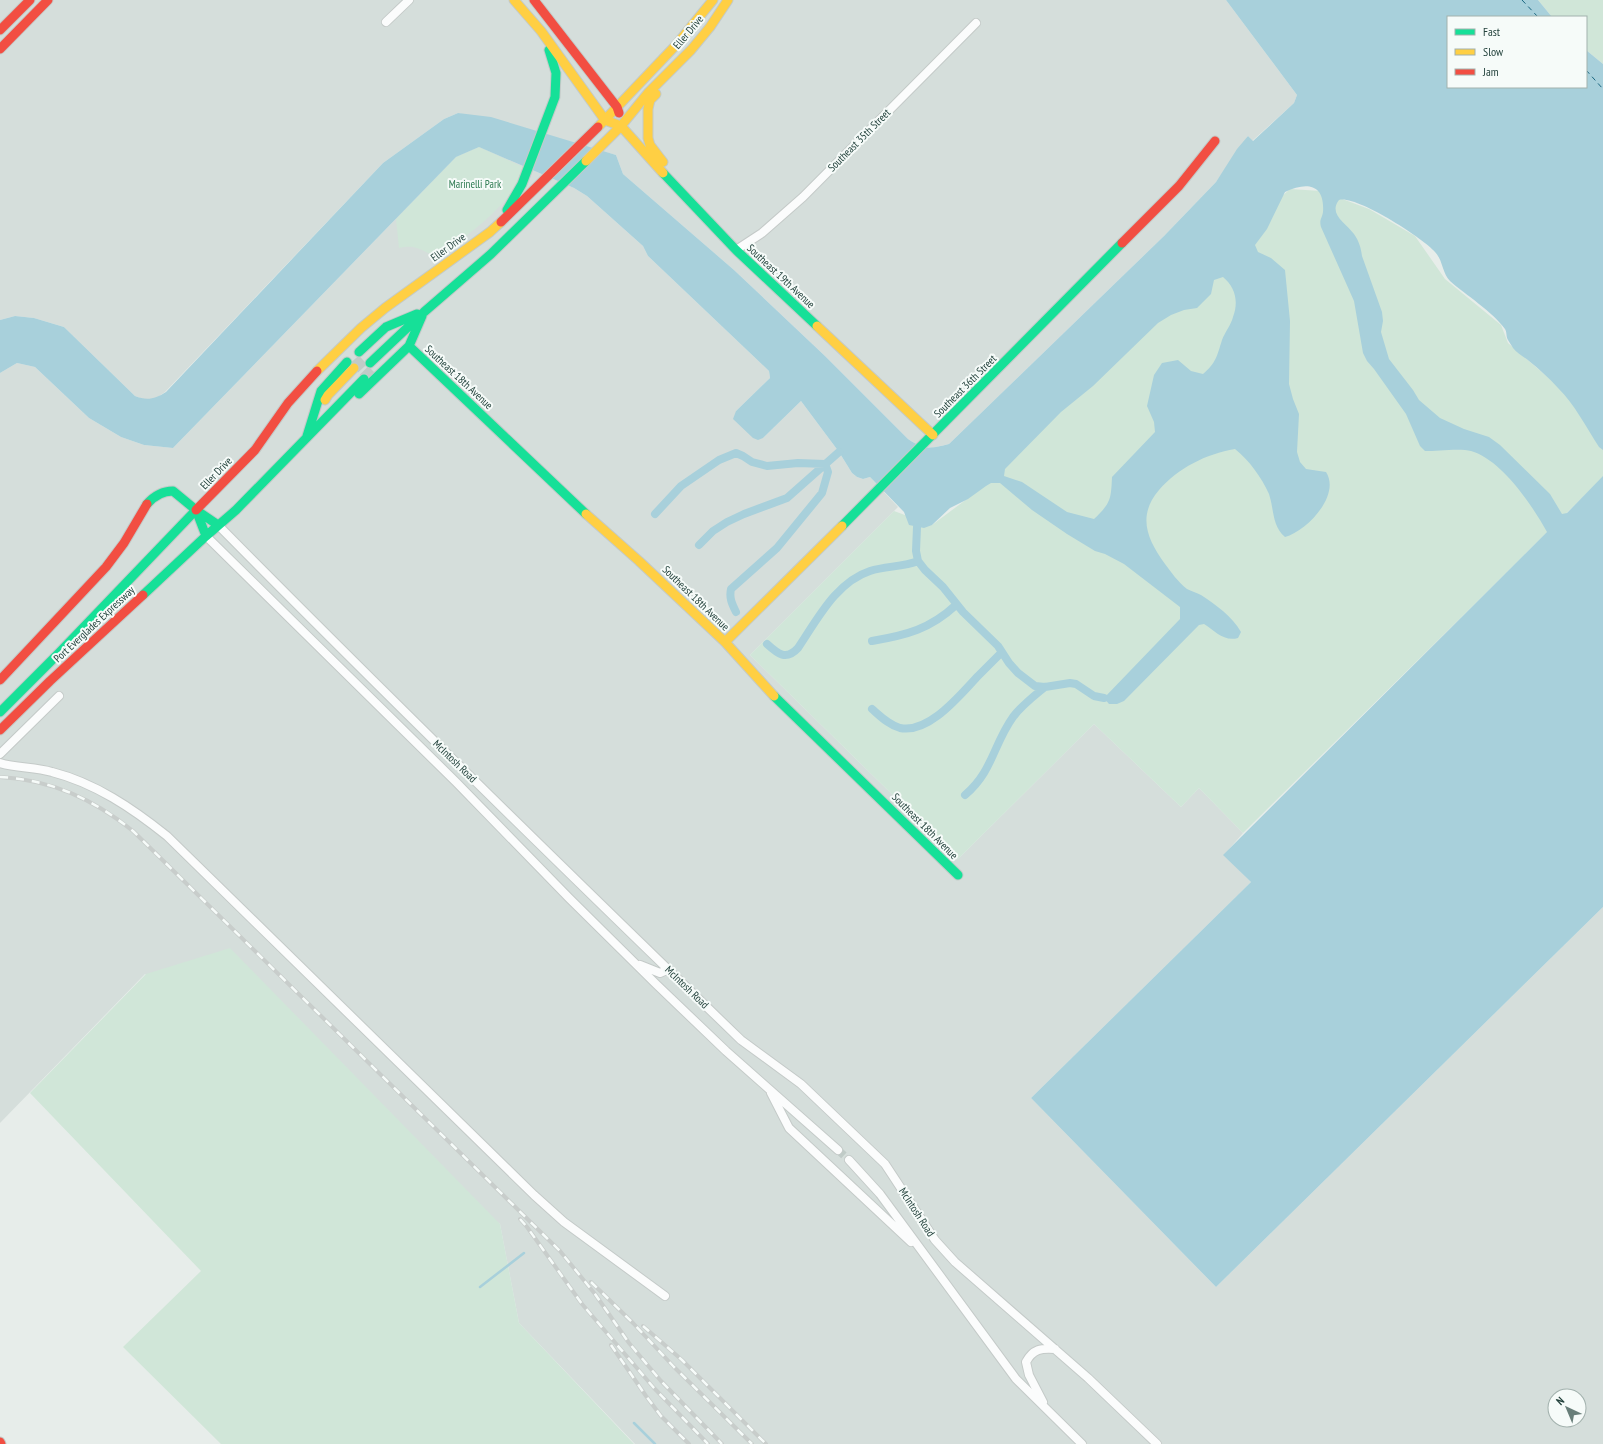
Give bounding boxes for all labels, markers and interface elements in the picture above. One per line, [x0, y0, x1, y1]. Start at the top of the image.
street label: Eller Drive [670, 12, 706, 52]
legend [1447, 16, 1587, 88]
text: Fast [1483, 24, 1501, 39]
text: Slow [1483, 44, 1504, 59]
text: Jam [1482, 64, 1499, 79]
street label: Southeast 35th Street [825, 106, 893, 174]
park label: Marinelli Park [449, 177, 502, 191]
street label: Eller Drive [428, 229, 469, 264]
street label: Southeast 19th Avenue [744, 241, 818, 311]
street label: Southeast 18th Avenue [422, 342, 496, 412]
street label: Southeast 36th Street [931, 352, 999, 420]
street label: Eller Drive [197, 454, 235, 492]
street label: Southeast 18th Avenue [660, 562, 733, 634]
street label: Port Everglades Expressway [51, 582, 138, 665]
street label: McIntosh Road [430, 737, 480, 786]
street label: Southeast 18th Avenue [889, 790, 961, 862]
street label: McIntosh Road [662, 963, 712, 1012]
street label: McIntosh Road [896, 1185, 938, 1239]
north arrow [1547, 1388, 1587, 1428]
text: N [1553, 1394, 1567, 1408]

